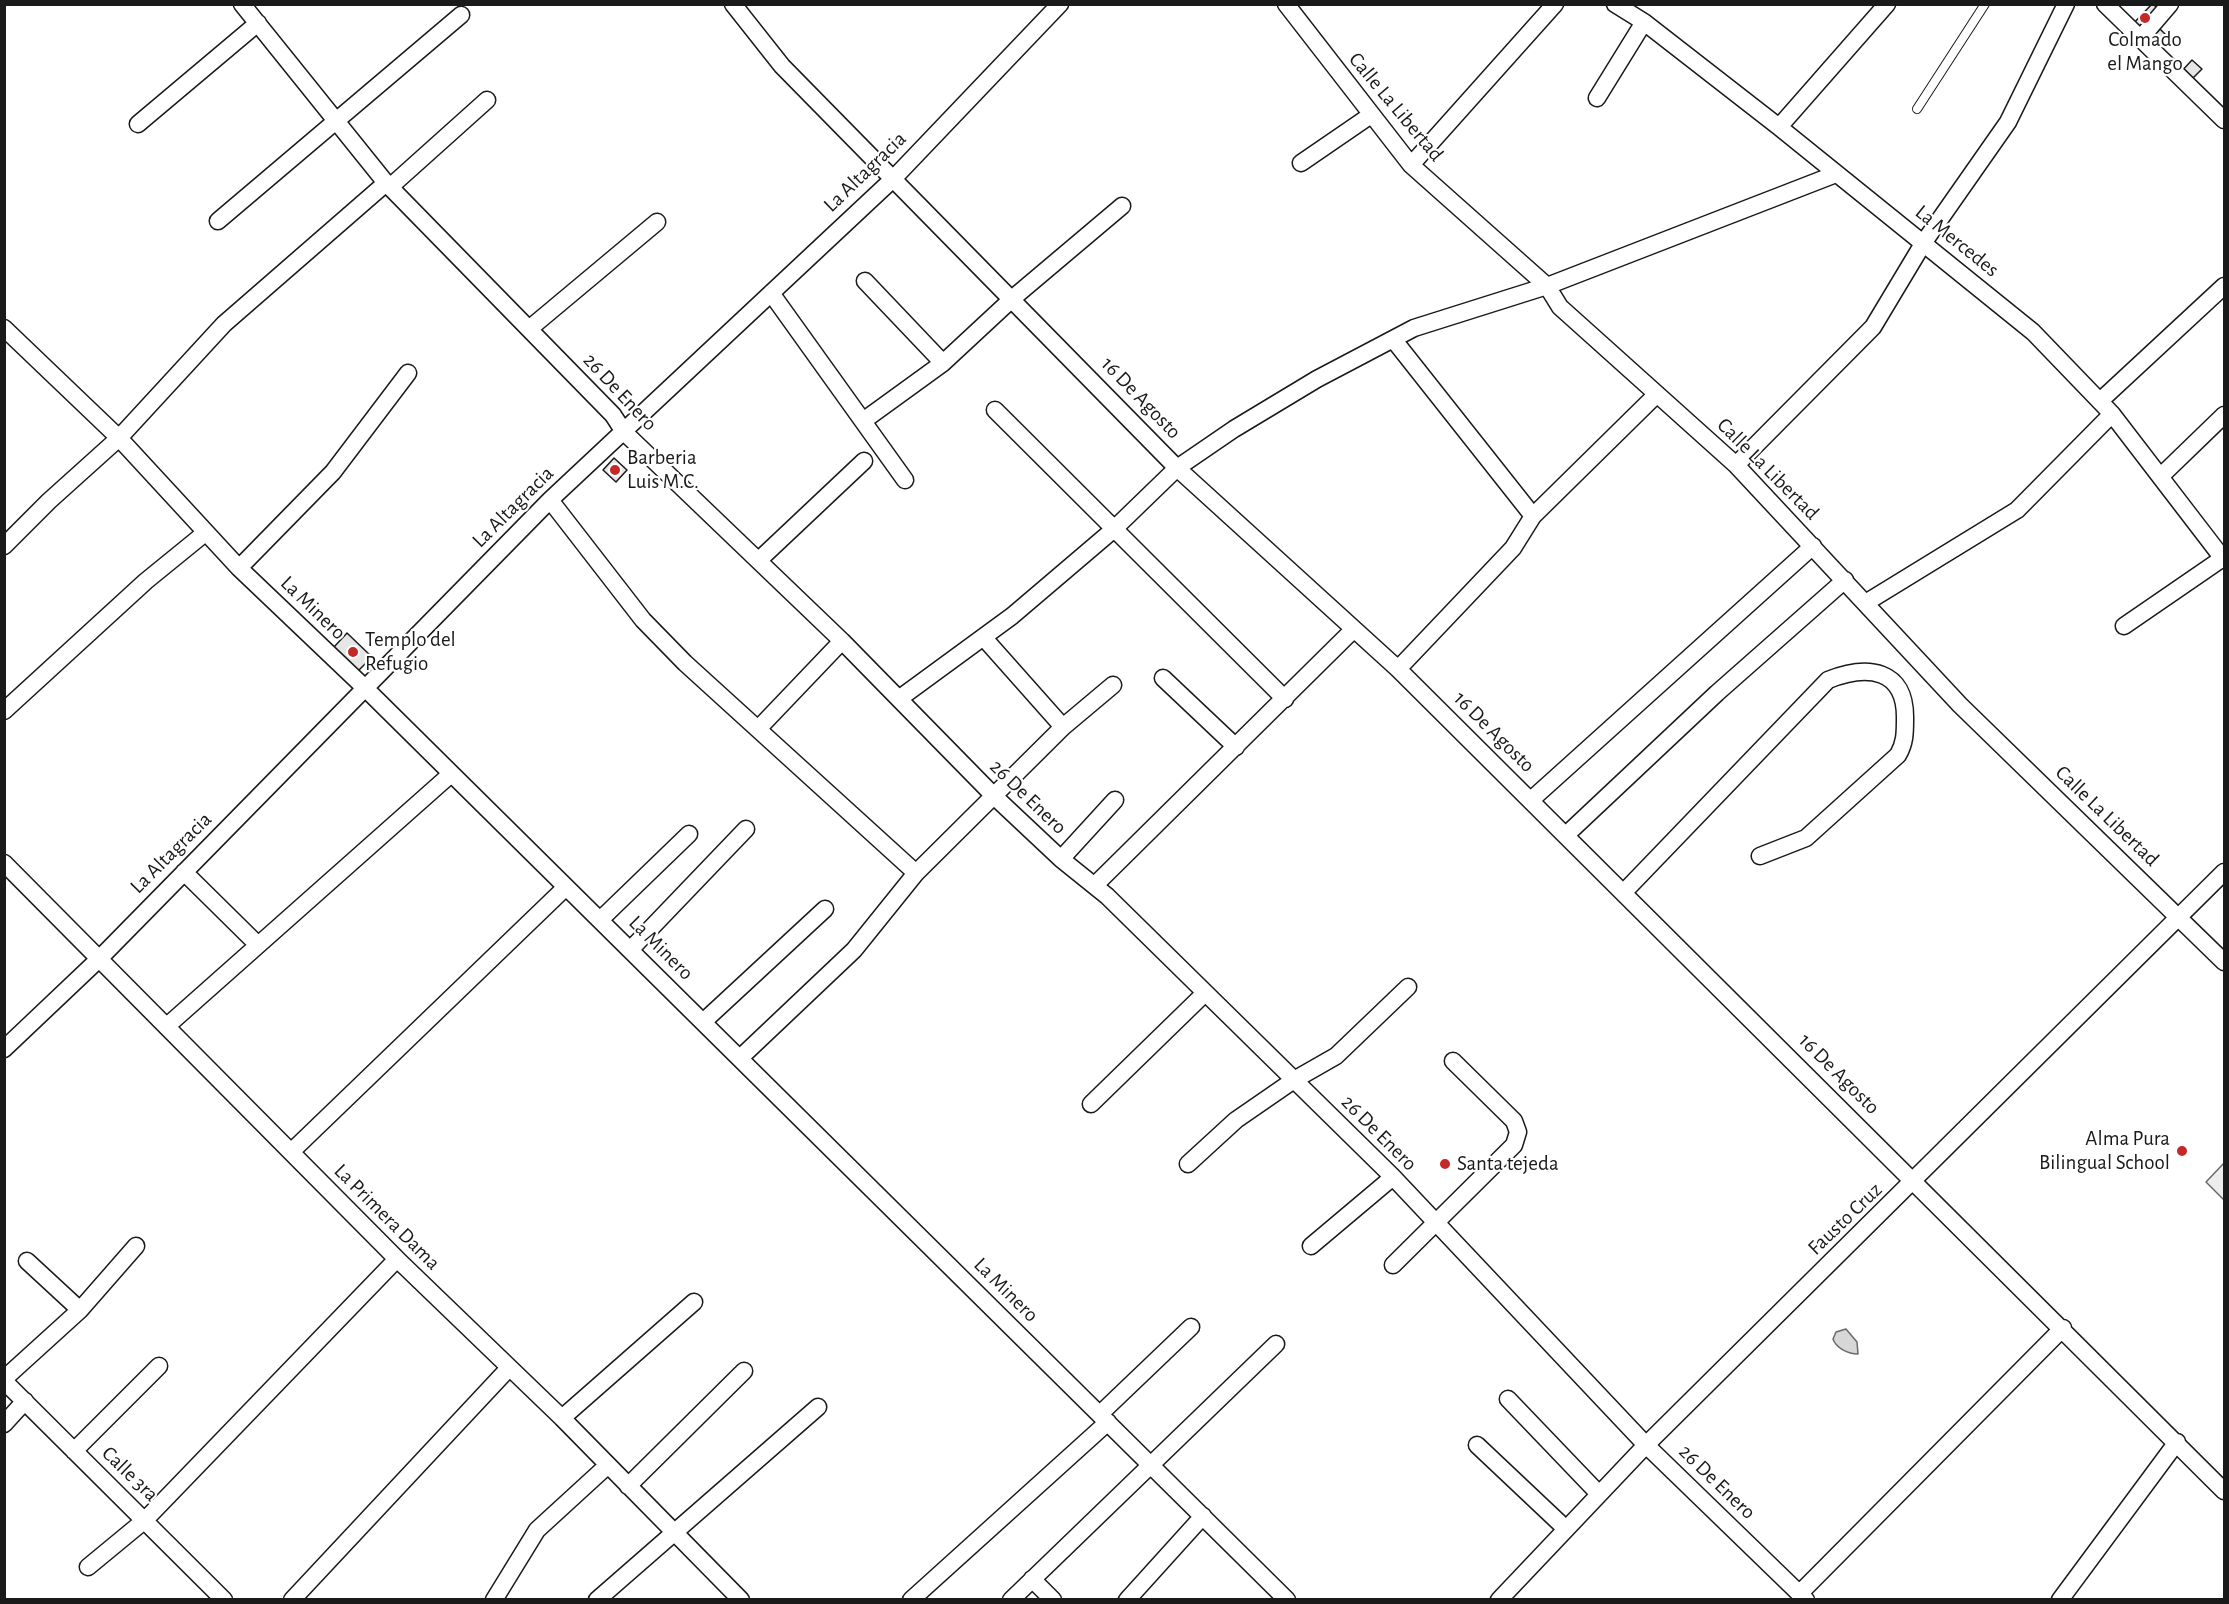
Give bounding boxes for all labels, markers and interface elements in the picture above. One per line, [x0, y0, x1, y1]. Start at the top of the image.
marker: Colmado el Mango [2138, 11, 2152, 25]
place label: Colmado el Mango [2107, 27, 2183, 77]
street label: Calle La Libertad [1343, 47, 1449, 167]
street label: La Altagracia [818, 126, 912, 218]
street label: La Mercedes [1910, 200, 2004, 282]
street label: 26 De Enero [578, 348, 662, 436]
street label: 16 De Agosto [1096, 352, 1186, 444]
street label: Calle La Libertad [1712, 413, 1824, 525]
place label: Barberia Luis M.C. [627, 445, 699, 495]
street label: La Altagracia [467, 461, 559, 553]
marker: Barberia Luis M.C. [608, 463, 622, 477]
street label: La Minero [275, 571, 351, 645]
place label: Templo del Refugio [365, 627, 456, 677]
marker: Templo del Refugio [346, 645, 360, 659]
street label: 16 De Agosto [1448, 686, 1540, 778]
street label: 26 De Enero [984, 754, 1072, 840]
street label: Calle La Libertad [2050, 760, 2164, 872]
street label: La Altagracia [125, 807, 217, 899]
street label: La Minero [623, 910, 699, 986]
street label: 16 De Agosto [1793, 1028, 1885, 1120]
street label: 26 De Enero [1336, 1090, 1422, 1176]
place label: Alma Pura Bilingual School [2039, 1126, 2170, 1176]
marker: Alma Pura Bilingual School [2175, 1144, 2189, 1158]
place label: Santa tejeda [1457, 1151, 1559, 1177]
marker: Santa tejeda [1438, 1157, 1452, 1171]
street label: La Primera Dama [329, 1159, 445, 1275]
street label: Fausto Cruz [1803, 1177, 1887, 1261]
street label: La Minero [968, 1252, 1044, 1328]
street label: 26 De Enero [1673, 1439, 1761, 1525]
street label: Calle 3ra [96, 1441, 164, 1507]

